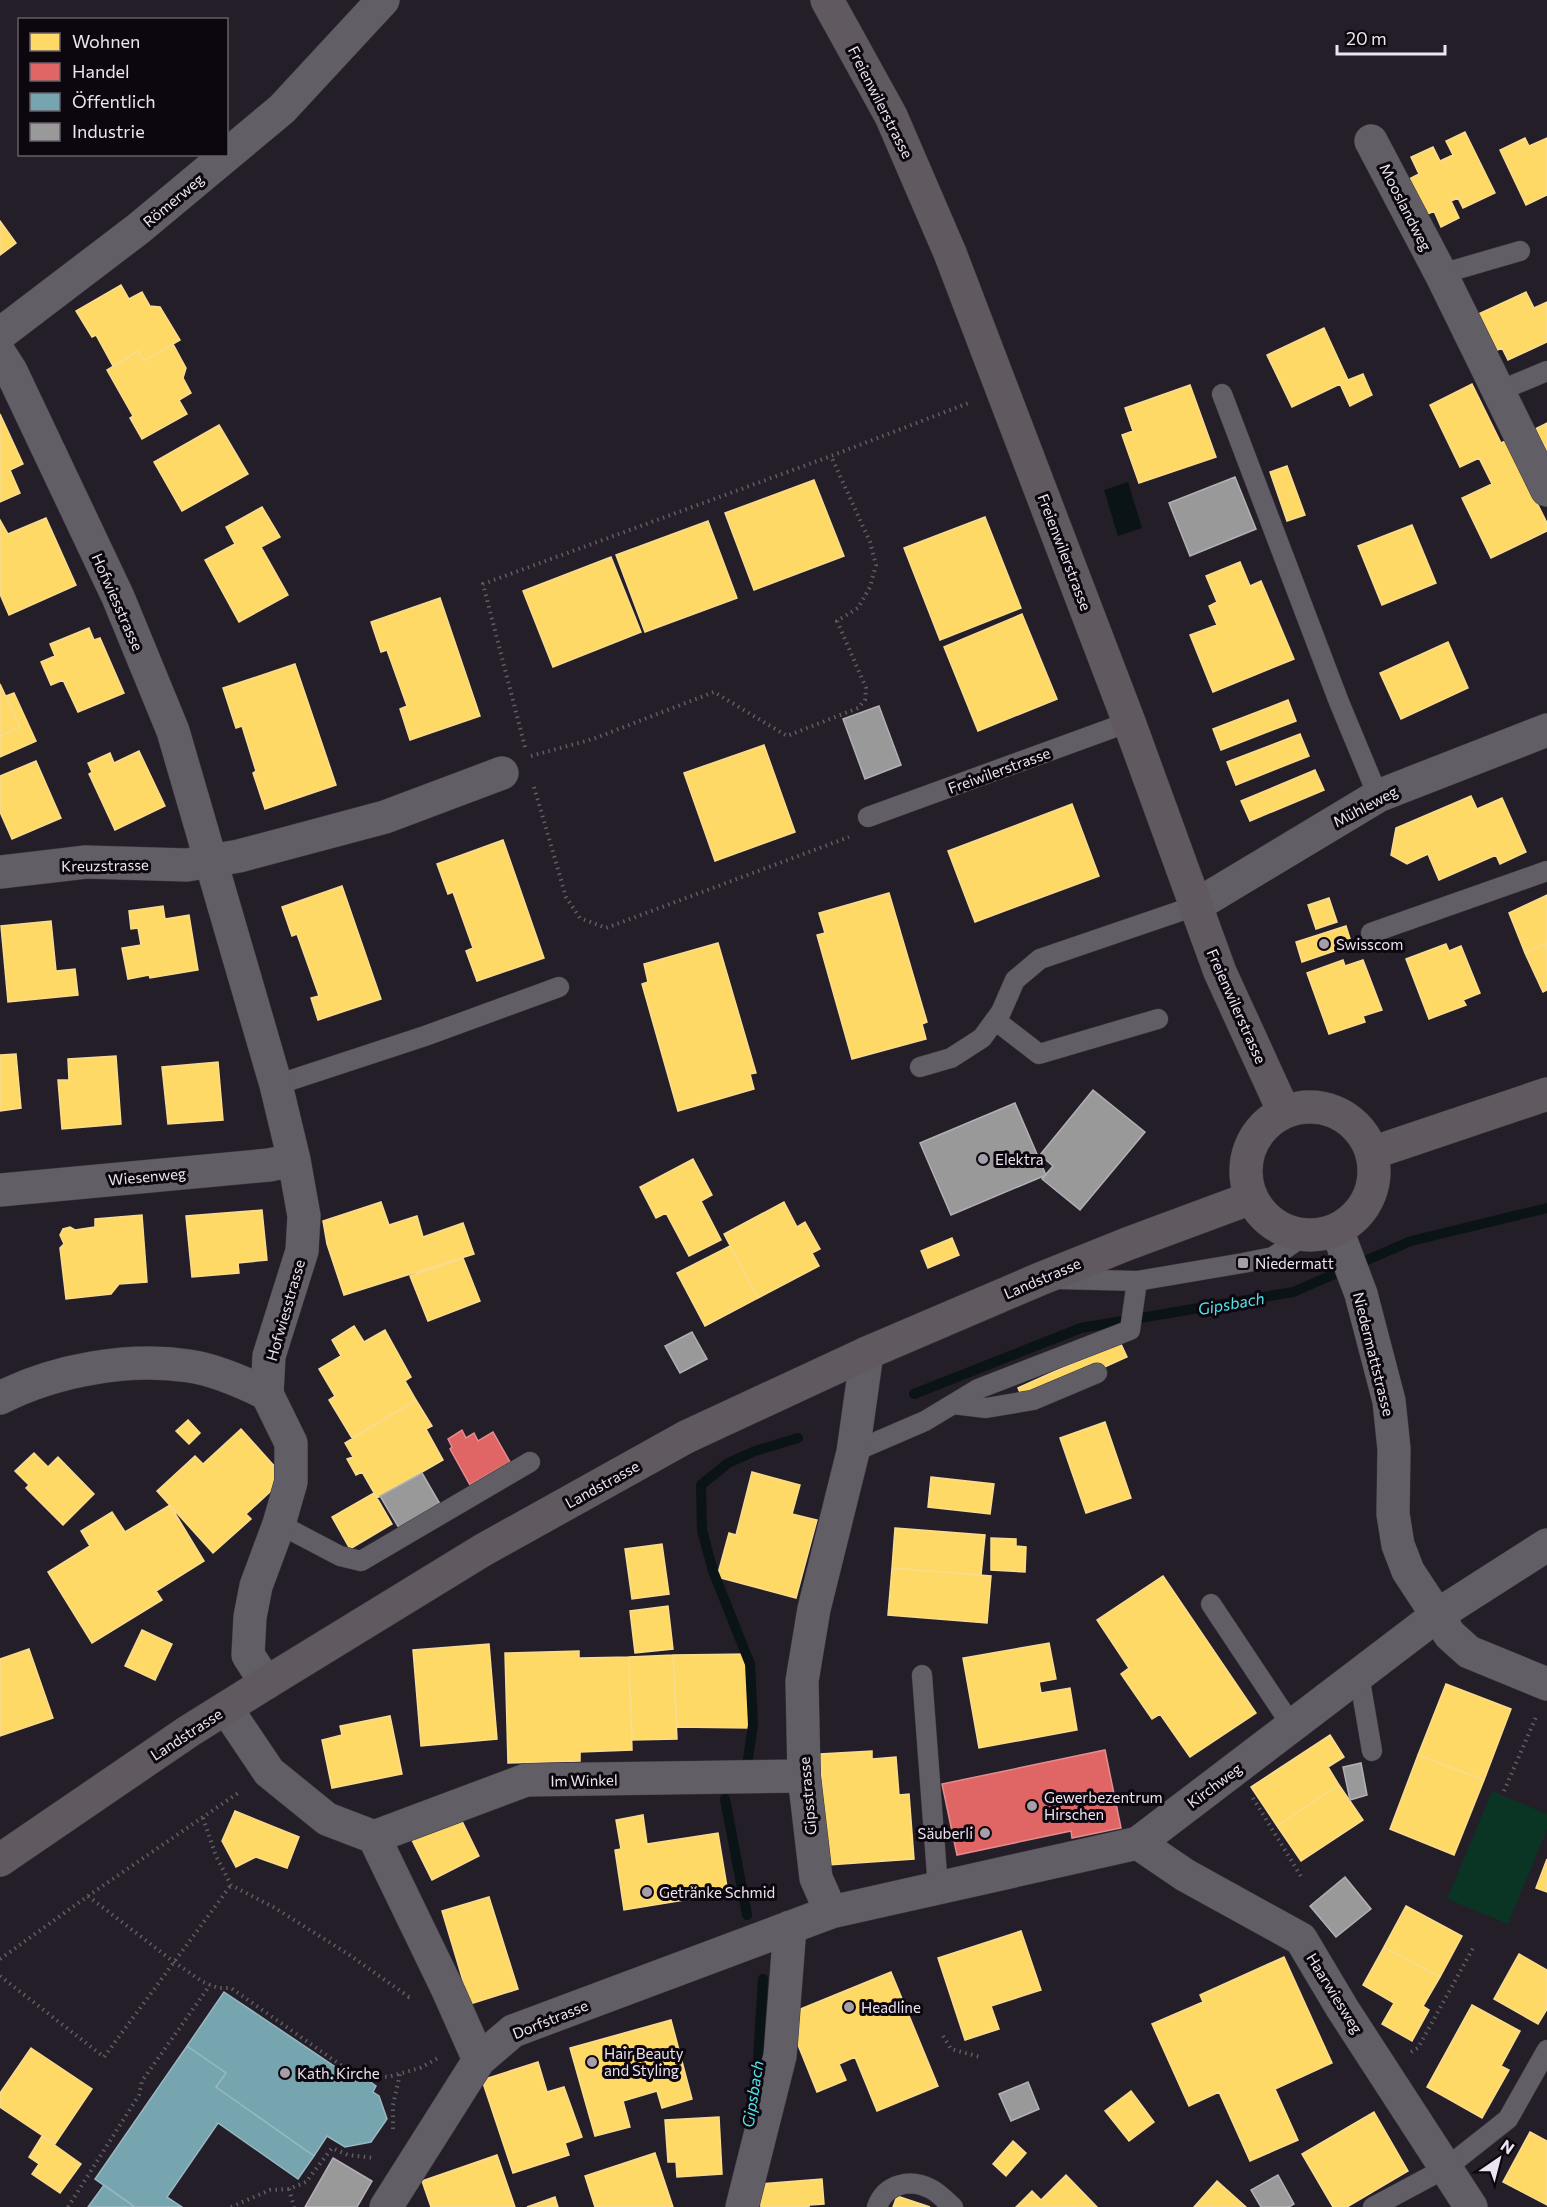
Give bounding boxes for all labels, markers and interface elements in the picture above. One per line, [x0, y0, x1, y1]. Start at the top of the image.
legend [18, 18, 228, 156]
scale bar [1337, 18, 1445, 56]
text: 20 m [1346, 27, 1387, 49]
text: Wohnen [72, 30, 140, 52]
street label: Freienwilerstrasse [845, 43, 917, 161]
text: Handel [72, 60, 130, 82]
text: Öffentlich [72, 90, 156, 112]
text: Industrie [72, 120, 145, 142]
street label: Mooslandweg [1376, 160, 1436, 254]
street label: Römerweg [139, 170, 207, 230]
street label: Freienwilerstrasse [1034, 491, 1096, 613]
street label: Hofwiesstrasse [88, 550, 148, 654]
street label: Freiwilerstrasse [945, 743, 1053, 797]
street label: Mühleweg [1330, 781, 1400, 831]
street label: Kreuzstrasse [61, 855, 149, 875]
place label: Swisscom [1336, 935, 1403, 953]
marker: Swisscom [1317, 937, 1331, 951]
street label: Freienwilerstrasse [1204, 946, 1270, 1066]
place label: Elektra [995, 1150, 1044, 1168]
marker: Elektra [976, 1152, 990, 1166]
street label: Wiesenweg [107, 1164, 187, 1188]
street label: Landstrasse [1001, 1254, 1083, 1302]
place label: Niedermatt [1255, 1254, 1334, 1272]
marker: Niedermatt [1236, 1256, 1250, 1270]
street label: Hofwiesstrasse [262, 1257, 308, 1363]
water label: Gipsbach [1196, 1288, 1266, 1318]
street label: Niedermattstrasse [1350, 1290, 1398, 1418]
street label: Landstrasse [562, 1456, 642, 1512]
street label: Landstrasse [147, 1704, 225, 1764]
street label: Gipsstrasse [795, 1756, 819, 1836]
street label: Kirchweg [1183, 1759, 1245, 1811]
street label: Im Winkel [550, 1770, 618, 1790]
place label: Gewerbezentrum Hirschen [1044, 1788, 1163, 1823]
marker: Gewerbezentrum Hirschen [1025, 1799, 1039, 1813]
place label: Säuberli [918, 1824, 973, 1842]
marker: Säuberli [978, 1826, 992, 1840]
place label: Getränke Schmid [659, 1883, 775, 1901]
marker: Getränke Schmid [640, 1885, 654, 1899]
street label: Haarwiesweg [1303, 1950, 1367, 2036]
street label: Dorfstrasse [510, 1996, 590, 2042]
place label: Headline [861, 1998, 921, 2016]
marker: Headline [842, 2000, 856, 2014]
place label: Hair Beauty and Styling [604, 2044, 684, 2079]
marker: Hair Beauty and Styling [585, 2055, 599, 2069]
water label: Gipsbach [737, 2059, 767, 2129]
place label: Kath. Kirche [297, 2064, 380, 2082]
marker: Kath. Kirche [278, 2066, 292, 2080]
north arrow [1469, 2129, 1529, 2189]
text: N [1498, 2135, 1518, 2158]

